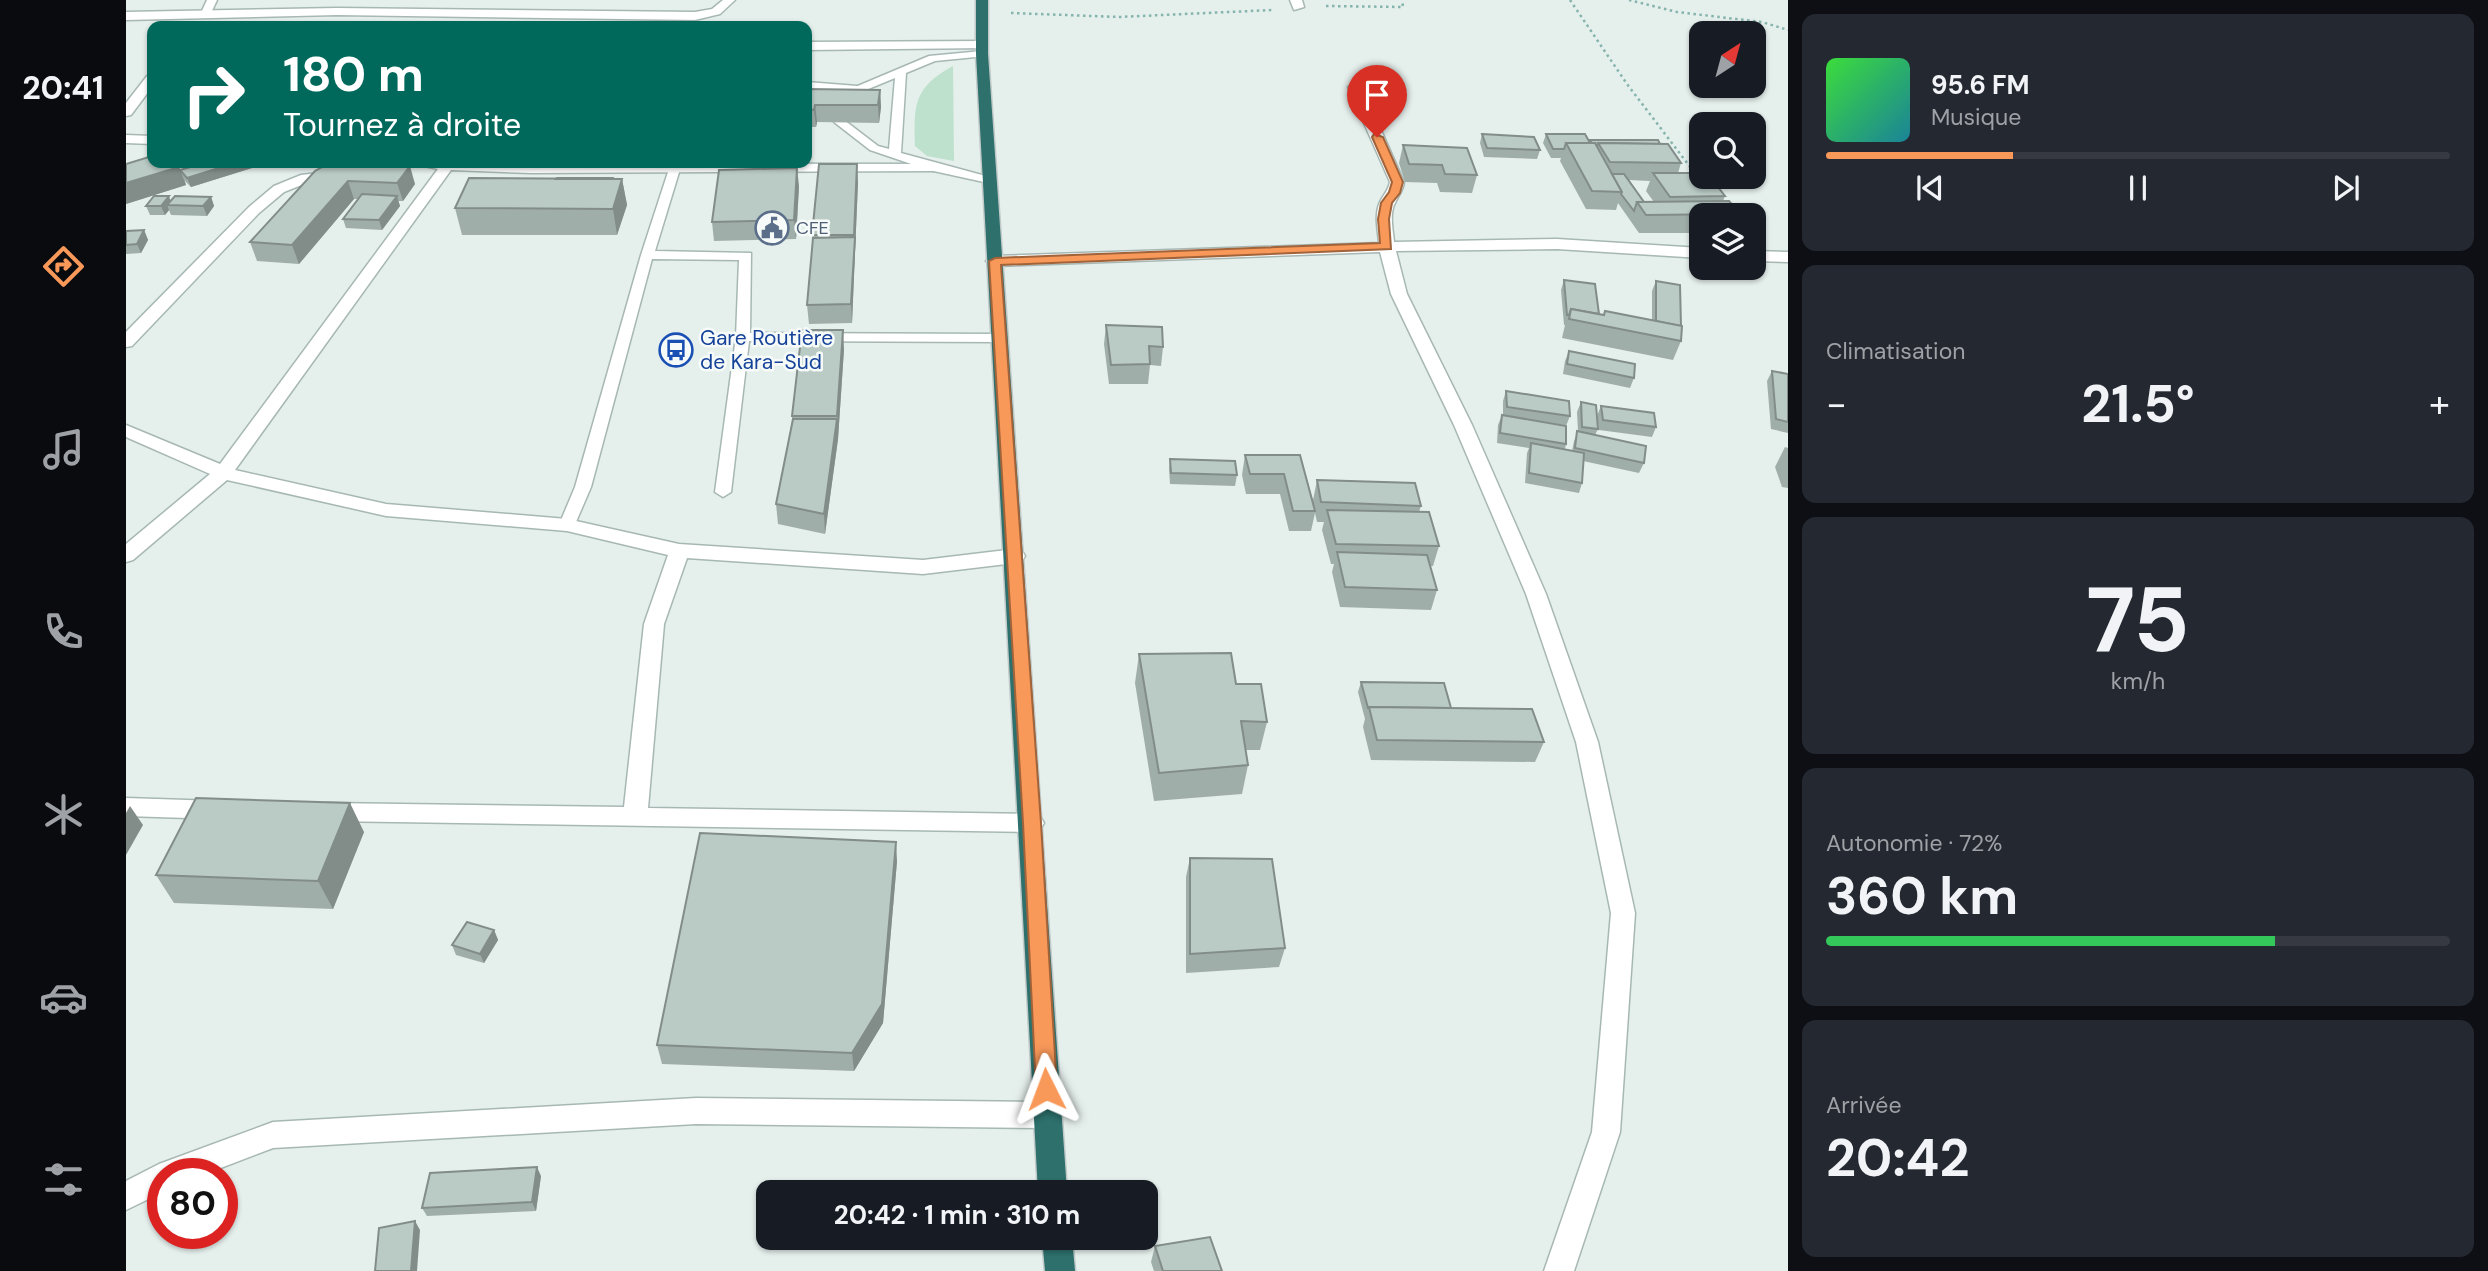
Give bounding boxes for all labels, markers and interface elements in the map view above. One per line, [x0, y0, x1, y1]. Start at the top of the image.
north arrow [1689, 21, 1766, 98]
map controls [1689, 21, 1766, 280]
text: 180 m [283, 42, 424, 106]
icon: right [168, 49, 259, 140]
pin [1347, 65, 1407, 137]
text: 20:41 [22, 67, 104, 109]
text: 95.6 FM [1931, 68, 2030, 102]
icon: arrive [1358, 76, 1396, 114]
text: Musique [1931, 102, 2021, 132]
text: Tournez à droite [283, 104, 521, 146]
button: search [1689, 112, 1766, 189]
icon: previous [1911, 169, 1949, 207]
icon: pause [2119, 169, 2157, 207]
icon: next [2327, 169, 2365, 207]
button: layers [1689, 203, 1766, 280]
public building icon: CFE [753, 209, 791, 247]
place label: CFE [796, 216, 829, 240]
icon: directions [39, 242, 88, 291]
place label: Gare Routière de Kara-Sud [700, 324, 833, 376]
bus stop icon: Gare Routière de Kara-Sud [657, 331, 695, 369]
text: Climatisation [1826, 336, 1965, 366]
text: 21.5° [2081, 370, 2195, 438]
text: − [1826, 379, 1847, 429]
text: + [2429, 379, 2450, 429]
icon: music [39, 425, 88, 474]
text: 75 [2086, 561, 2190, 679]
icon: phone [39, 607, 88, 656]
text: km/h [2111, 666, 2165, 696]
icon: climate [39, 790, 88, 839]
text: Autonomie · 72% [1826, 828, 2002, 858]
text: 360 km [1826, 862, 2018, 930]
icon: car [39, 973, 88, 1022]
position arrow [1009, 1052, 1083, 1126]
text: Arrivée [1826, 1090, 1902, 1120]
text: 20:42 [1826, 1124, 1969, 1192]
icon: filters [39, 1155, 88, 1204]
speed limit sign: 80 [147, 1158, 238, 1249]
text: 20:42 · 1 min · 310 m [834, 1198, 1080, 1232]

